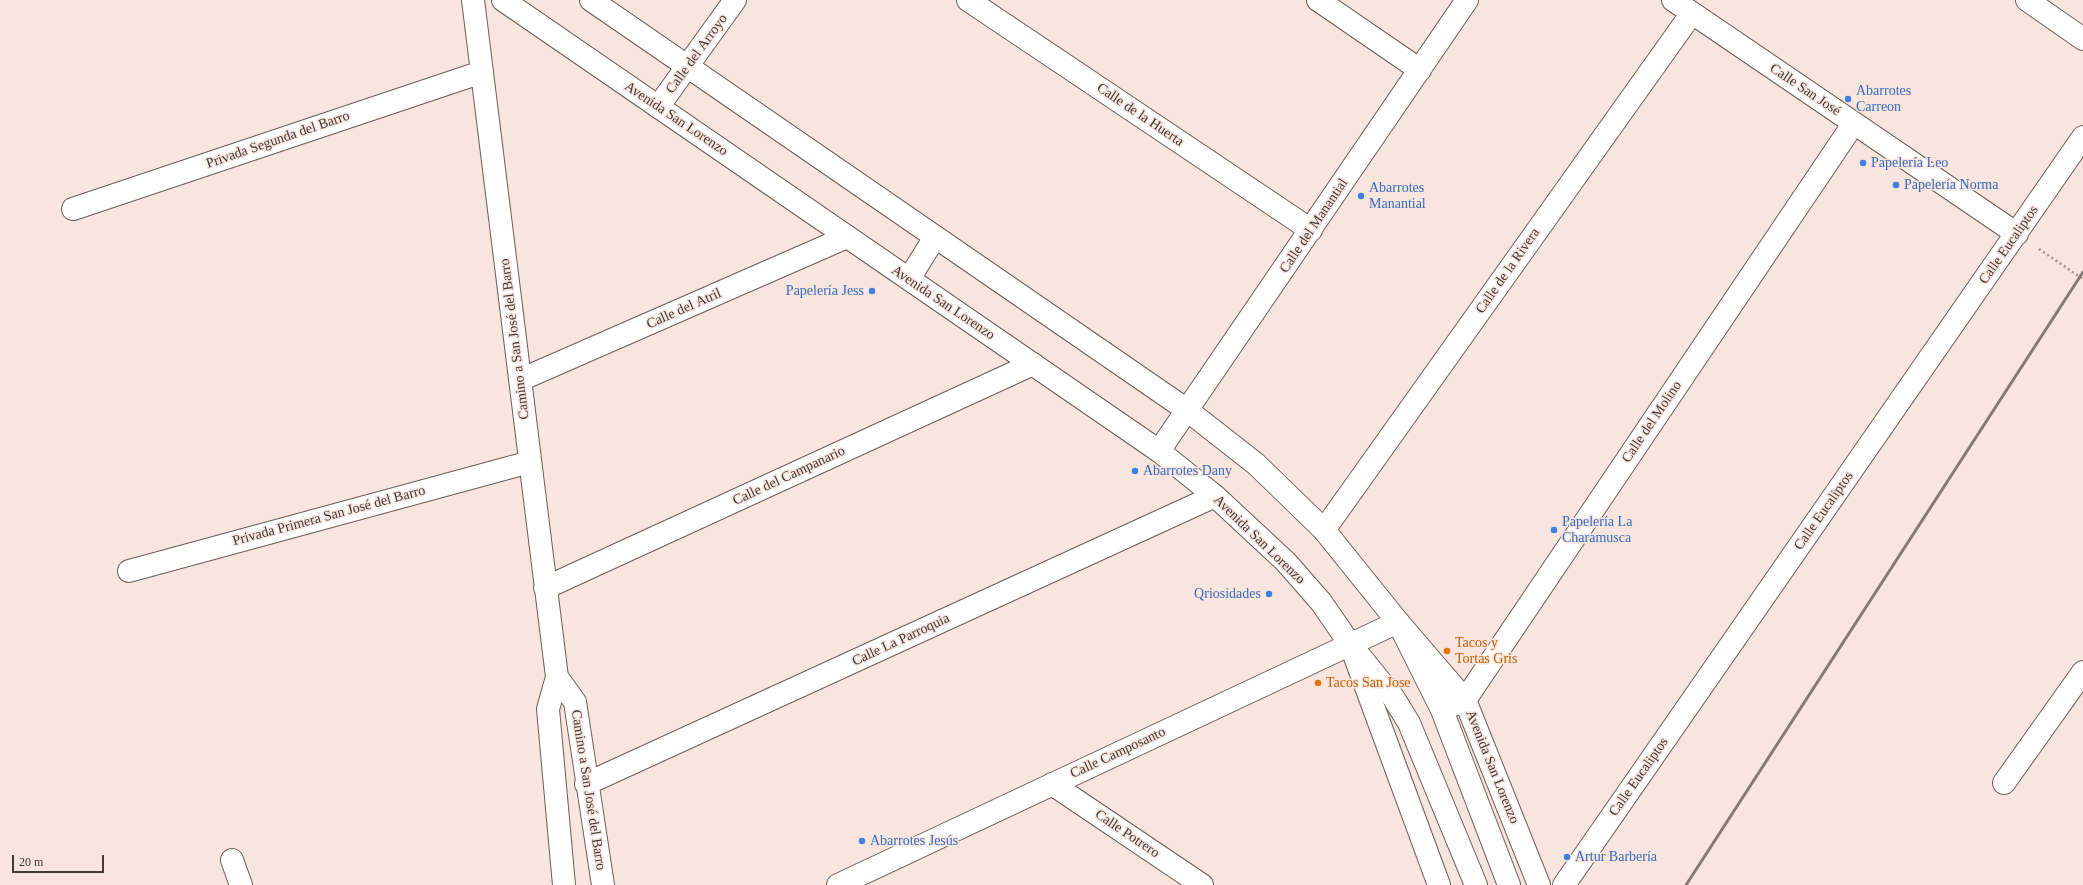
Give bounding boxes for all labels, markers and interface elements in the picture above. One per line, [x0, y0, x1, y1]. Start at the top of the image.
street label: Calle del Arroyo [663, 11, 731, 97]
street label: Calle San José [1766, 60, 1844, 120]
street label: Avenida San Lorenzo [621, 78, 731, 160]
street label: Calle de la Huerta [1093, 80, 1187, 150]
place label: Abarrotes Carreon [1856, 83, 1911, 116]
marker: Abarrotes Carreon [1843, 94, 1853, 104]
street label: Privada Segunda del Barro [204, 108, 352, 172]
place label: Papelería Leo [1871, 155, 1948, 171]
marker: Papelería Leo [1858, 158, 1868, 168]
street label: Calle del Manantial [1276, 176, 1352, 276]
place label: Papelería Norma [1904, 177, 1998, 193]
place label: Abarrotes Manantial [1369, 180, 1426, 212]
marker: Papelería Norma [1891, 180, 1901, 190]
marker: Abarrotes Manantial [1356, 191, 1366, 201]
street label: Calle Eucaliptos [1976, 202, 2042, 288]
street label: Calle de la Rivera [1472, 225, 1544, 317]
street label: Camino a San José del Barro [497, 258, 533, 420]
street label: Avenida San Lorenzo [888, 262, 998, 344]
place label: Papelería Jess [786, 283, 864, 299]
street label: Calle del Atril [644, 285, 724, 333]
marker: Papelería Jess [867, 286, 877, 296]
street label: Calle del Molino [1619, 378, 1685, 466]
street label: Calle del Campanario [730, 443, 848, 509]
place label: Abarrotes Dany [1143, 463, 1232, 479]
marker: Abarrotes Dany [1130, 466, 1140, 476]
street label: Calle Eucaliptos [1791, 468, 1857, 554]
street label: Privada Primera San José del Barro [231, 482, 427, 550]
street label: Avenida San Lorenzo [1210, 492, 1308, 588]
place label: Papelería La Charamusca [1562, 514, 1632, 546]
marker: Papelería La Charamusca [1549, 525, 1559, 535]
place label: Qriosidades [1194, 586, 1261, 602]
marker: Qriosidades [1264, 589, 1274, 599]
street label: Calle La Parroquia [850, 610, 952, 670]
place label: Tacos y Tortas Gris [1455, 635, 1517, 668]
marker: Tacos y Tortas Gris [1442, 646, 1452, 656]
place label: Tacos San Jose [1326, 675, 1411, 691]
marker: Tacos San Jose [1313, 678, 1323, 688]
street label: Avenida San Lorenzo [1462, 708, 1522, 826]
street label: Camino a San José del Barro [567, 709, 609, 871]
street label: Calle Camposanto [1068, 724, 1168, 782]
street label: Calle Eucaliptos [1606, 734, 1672, 820]
street label: Calle Potrero [1092, 806, 1162, 862]
place label: Abarrotes Jesús [870, 833, 958, 849]
marker: Abarrotes Jesús [857, 836, 867, 846]
scale bar [14, 847, 106, 873]
place label: Artur Barbería [1575, 849, 1657, 865]
marker: Artur Barbería [1562, 852, 1572, 862]
text: 20 m [19, 855, 43, 869]

